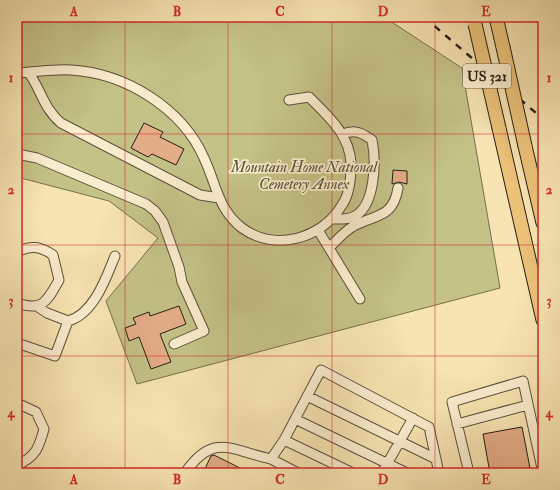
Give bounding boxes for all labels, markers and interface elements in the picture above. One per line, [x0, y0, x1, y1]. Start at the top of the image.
text: A [69, 4, 79, 20]
text: B [173, 4, 181, 20]
text: C [275, 4, 285, 20]
text: D [378, 4, 389, 20]
text: E [481, 4, 491, 20]
road number: US 321 [463, 64, 511, 88]
text: 1 [9, 70, 14, 86]
text: 1 [547, 70, 552, 86]
park label: Mountain Home National Cemetery Annex [230, 158, 378, 194]
text: 2 [8, 182, 15, 198]
text: 2 [546, 182, 553, 198]
text: 3 [9, 293, 14, 309]
text: 3 [547, 293, 552, 309]
text: 4 [6, 405, 15, 421]
text: 4 [544, 405, 553, 421]
text: A [69, 472, 79, 488]
text: B [173, 472, 181, 488]
text: C [275, 472, 285, 488]
text: D [378, 472, 389, 488]
text: E [481, 472, 491, 488]

